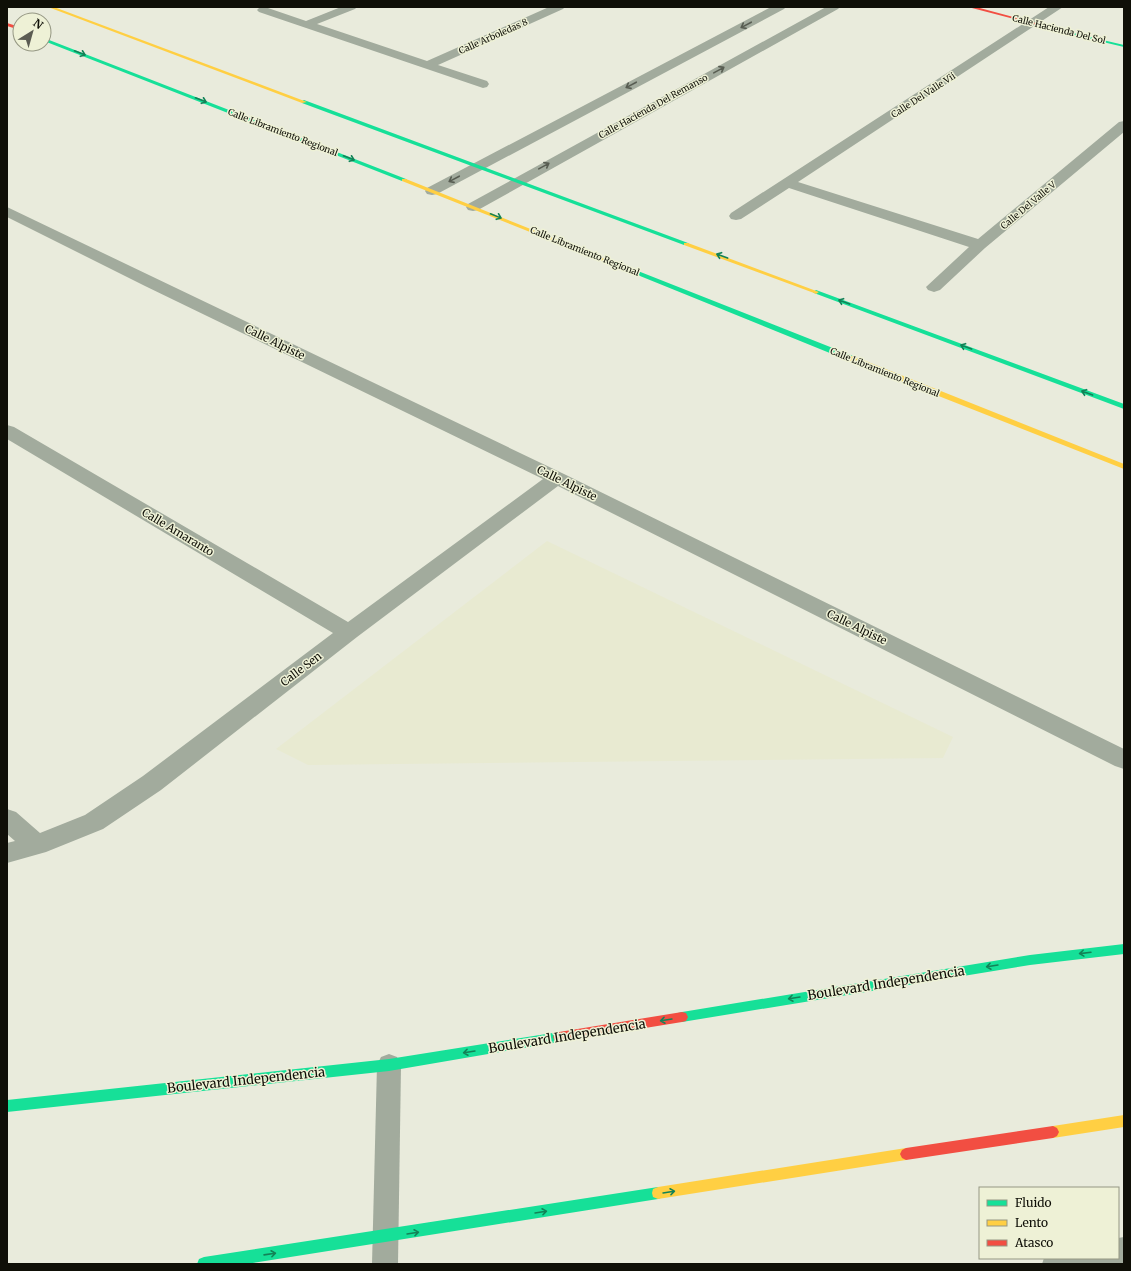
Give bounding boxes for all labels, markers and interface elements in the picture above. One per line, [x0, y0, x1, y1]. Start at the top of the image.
north arrow [12, 12, 52, 52]
street label: Calle Hacienda Del Sol [1011, 12, 1107, 46]
text: N [30, 16, 46, 32]
street label: Calle Arboledas 8 [457, 16, 529, 56]
one-way arrow [740, 22, 752, 29]
one-way arrow [74, 50, 86, 58]
one-way arrow [713, 66, 725, 74]
street label: Calle Del Valle Vii [889, 70, 957, 120]
street label: Calle Hacienda Del Remanso [597, 71, 709, 141]
one-way arrow [625, 82, 637, 90]
one-way arrow [195, 97, 207, 105]
street label: Calle Libramiento Regional [226, 106, 340, 158]
one-way arrow [342, 155, 354, 162]
one-way arrow [537, 162, 549, 170]
one-way arrow [448, 175, 460, 183]
street label: Calle Del Valle V [998, 178, 1059, 231]
one-way arrow [489, 212, 501, 220]
street label: Calle Libramiento Regional [529, 224, 641, 278]
one-way arrow [717, 252, 729, 260]
one-way arrow [838, 297, 850, 305]
street label: Calle Alpiste [243, 321, 308, 363]
one-way arrow [960, 343, 972, 351]
street label: Calle Libramiento Regional [829, 345, 941, 399]
one-way arrow [1082, 388, 1094, 396]
street label: Calle Alpiste [535, 462, 600, 504]
street label: Calle Amaranto [140, 505, 217, 559]
street label: Calle Alpiste [825, 606, 890, 648]
street label: Calle Sen [278, 649, 325, 689]
one-way arrow [1079, 949, 1092, 957]
street label: Boulevard Independencia [806, 962, 966, 1004]
one-way arrow [986, 962, 999, 970]
one-way arrow [788, 995, 801, 1003]
street label: Boulevard Independencia [487, 1015, 647, 1057]
one-way arrow [660, 1016, 673, 1024]
one-way arrow [463, 1048, 476, 1056]
street label: Boulevard Independencia [166, 1063, 326, 1097]
one-way arrow [662, 1187, 675, 1195]
legend [979, 1187, 1119, 1259]
text: Fluido [1015, 1195, 1052, 1210]
one-way arrow [534, 1208, 547, 1216]
text: Lento [1015, 1215, 1048, 1230]
one-way arrow [406, 1229, 419, 1237]
text: Atasco [1014, 1235, 1053, 1250]
one-way arrow [263, 1250, 276, 1258]

